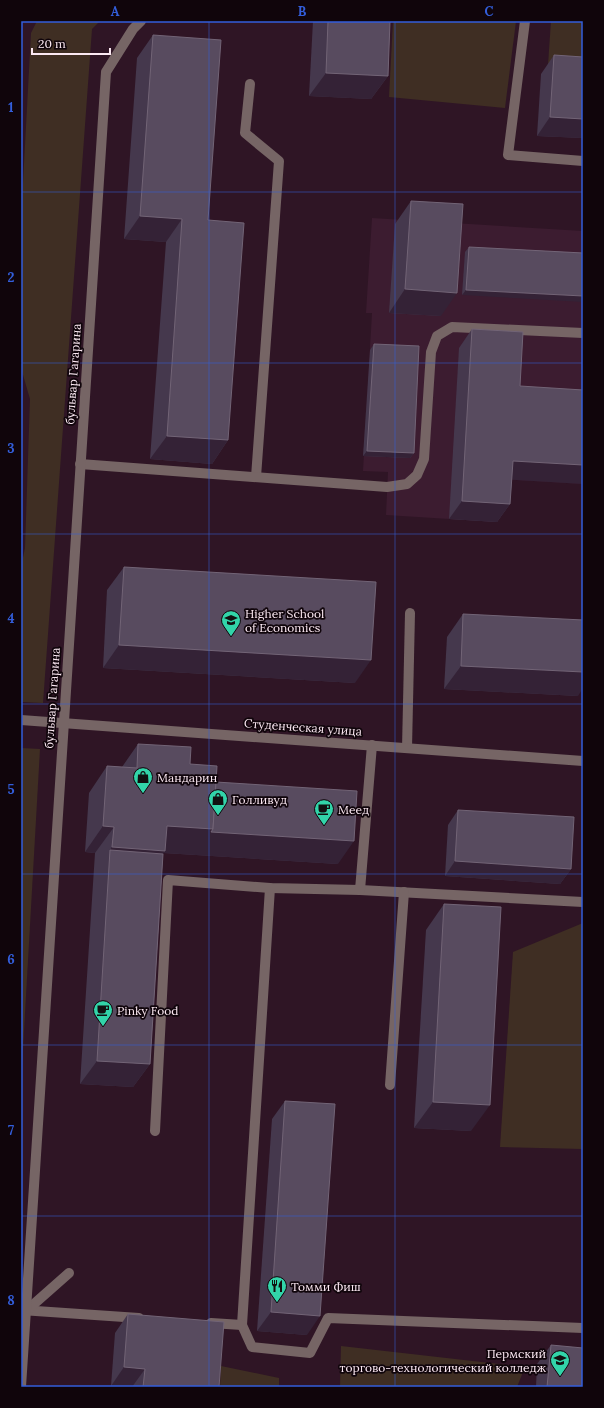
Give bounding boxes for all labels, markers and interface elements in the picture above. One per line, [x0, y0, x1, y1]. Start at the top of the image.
text: A [111, 3, 120, 20]
text: B [298, 3, 307, 20]
text: C [485, 3, 494, 20]
scale bar [32, 30, 110, 56]
text: 20 m [38, 36, 66, 51]
text: 1 [8, 99, 14, 116]
text: 2 [8, 269, 15, 286]
street label: бульвар Гагарина [62, 323, 84, 425]
text: 3 [7, 440, 15, 457]
place label: Higher School of Economics [245, 606, 324, 635]
school or university icon: Higher School of Economics [220, 609, 242, 637]
text: 4 [7, 610, 15, 627]
street label: бульвар Гагарина [41, 647, 63, 749]
street label: Студенческая улица [244, 715, 362, 739]
shop icon: Мандарин [132, 766, 154, 794]
place label: Мандарин [157, 770, 217, 785]
text: 5 [7, 781, 15, 798]
shop icon: Голливуд [207, 788, 229, 816]
place label: Голливуд [232, 792, 287, 807]
cafe icon: Меед [313, 798, 335, 826]
place label: Меед [338, 802, 369, 817]
text: 6 [7, 951, 15, 968]
cafe icon: Pinky Food [92, 999, 114, 1027]
place label: Pinky Food [117, 1003, 178, 1018]
text: 7 [8, 1122, 14, 1139]
restaurant icon: Томми Фиш [266, 1275, 288, 1303]
place label: Томми Фиш [291, 1279, 361, 1294]
text: 8 [7, 1292, 15, 1309]
place label: Пермский торгово-технологический колледж [340, 1346, 547, 1375]
school or university icon: Пермский торгово-технологический колледж [549, 1349, 571, 1377]

